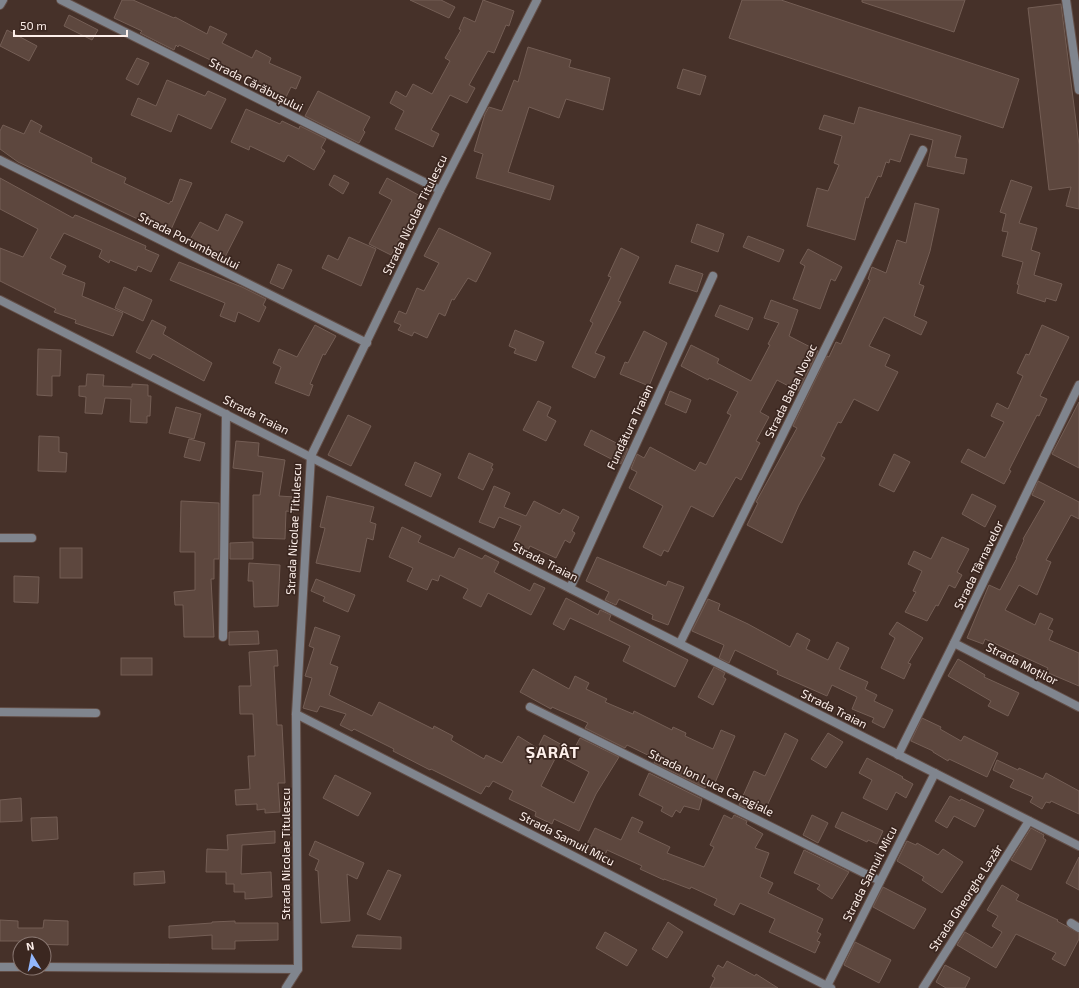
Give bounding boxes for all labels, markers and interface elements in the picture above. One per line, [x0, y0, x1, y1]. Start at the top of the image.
scale bar [14, 12, 127, 38]
text: 50 m [20, 18, 47, 32]
street label: Strada Cărăbușului [206, 54, 306, 116]
street label: Strada Nicolae Titulescu [379, 152, 449, 277]
street label: Strada Porumbelului [136, 208, 242, 272]
street label: Strada Baba Novac [761, 341, 819, 440]
street label: Fundătura Traian [603, 382, 655, 471]
street label: Strada Traian [221, 391, 292, 437]
street label: Strada Nicolae Titulescu [283, 463, 303, 595]
street label: Strada Târnavelor [950, 518, 1006, 611]
street label: Strada Traian [510, 538, 581, 584]
street label: Strada Moților [983, 639, 1061, 689]
street label: Strada Traian [799, 685, 870, 731]
district label: ȘARÂT [526, 742, 580, 763]
street label: Strada Ion Luca Caragiale [647, 746, 776, 819]
street label: Strada Nicolae Titulescu [278, 788, 292, 920]
street label: Strada Samuil Micu [518, 808, 617, 868]
street label: Strada Samuil Micu [839, 824, 899, 923]
street label: Strada Gheorghe Lazăr [925, 841, 1005, 953]
north arrow [12, 936, 52, 976]
text: N [25, 939, 35, 953]

